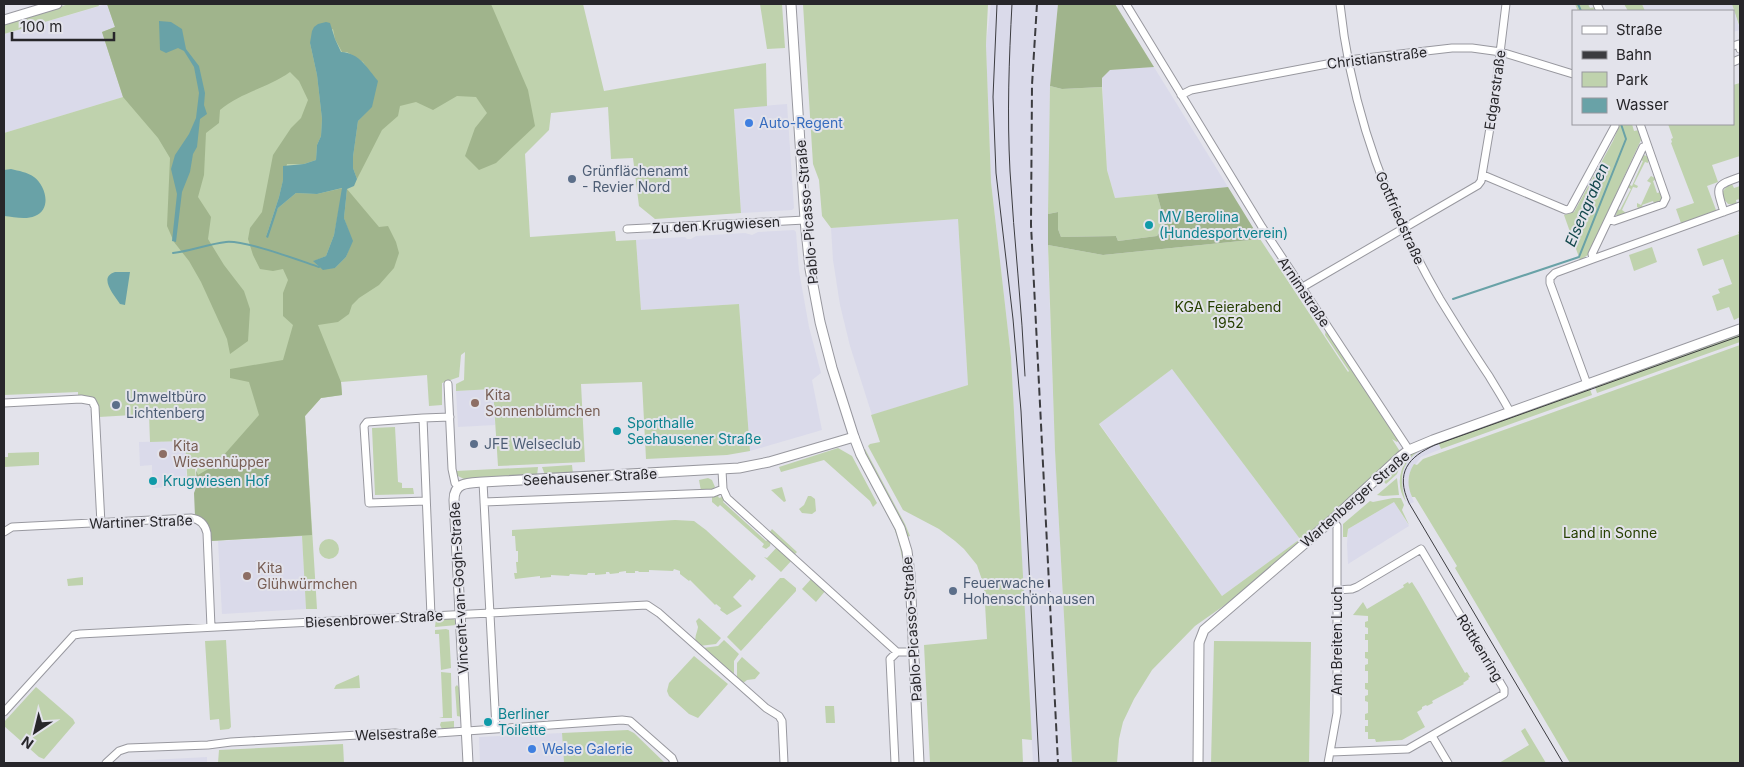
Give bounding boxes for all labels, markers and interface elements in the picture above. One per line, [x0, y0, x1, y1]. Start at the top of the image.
scale bar [12, 10, 115, 42]
legend [1572, 10, 1734, 125]
text: 100 m [20, 17, 62, 36]
text: Straße [1616, 20, 1663, 39]
street label: Christianstraße [1326, 43, 1428, 72]
text: Bahn [1616, 45, 1652, 64]
street label: Edgarstraße [1480, 49, 1509, 131]
text: Park [1616, 70, 1649, 89]
text: Wasser [1616, 95, 1669, 114]
place label: Auto-Regent [759, 114, 843, 131]
marker: Auto-Regent [743, 117, 755, 129]
street label: Pablo-Picasso-Straße [792, 139, 821, 285]
water label: Elsengraben [1560, 160, 1613, 249]
place label: Grünflächenamt - Revier Nord [582, 162, 689, 195]
street label: Gottfriedstraße [1372, 169, 1429, 267]
marker: Grünflächenamt - Revier Nord [566, 173, 578, 185]
place label: MV Berolina (Hundesportverein) [1159, 208, 1288, 241]
street label: Zu den Krugwiesen [651, 213, 781, 236]
marker: MV Berolina (Hundesportverein) [1143, 219, 1155, 231]
street label: Arnimstraße [1275, 253, 1334, 330]
park label: KGA Feierabend 1952 [1175, 298, 1281, 331]
place label: Kita Sonnenblümchen [485, 386, 601, 419]
place label: Umweltbüro Lichtenberg [126, 388, 207, 421]
marker: Kita Sonnenblümchen [469, 397, 481, 409]
marker: Umweltbüro Lichtenberg [110, 399, 122, 411]
place label: Sporthalle Seehausener Straße [627, 414, 761, 447]
marker: Sporthalle Seehausener Straße [611, 425, 623, 437]
place label: JFE Welseclub [484, 435, 581, 452]
place label: Kita Wiesenhüpper [173, 437, 269, 470]
marker: JFE Welseclub [468, 438, 480, 450]
street label: Wartenberger Straße [1297, 447, 1413, 550]
marker: Kita Wiesenhüpper [157, 448, 169, 460]
street label: Seehausener Straße [522, 464, 658, 489]
place label: Krugwiesen Hof [163, 472, 269, 489]
marker: Krugwiesen Hof [147, 475, 159, 487]
street label: Vincent-van-Gogh-Straße [445, 501, 472, 675]
street label: Wartiner Straße [89, 511, 193, 532]
park label: Land in Sonne [1563, 524, 1657, 541]
street label: Pablo-Picasso-Straße [898, 556, 925, 702]
place label: Kita Glühwürmchen [257, 559, 358, 592]
marker: Kita Glühwürmchen [241, 570, 253, 582]
place label: Feuerwache Hohenschönhausen [963, 574, 1095, 607]
marker: Feuerwache Hohenschönhausen [947, 585, 959, 597]
street label: Am Breiten Luch [1328, 587, 1345, 695]
street label: Biesenbrower Straße [304, 606, 444, 631]
street label: Röttkenring [1454, 611, 1507, 685]
place label: Berliner Toilette [498, 705, 549, 738]
north arrow [10, 707, 60, 757]
marker: Berliner Toilette [482, 716, 494, 728]
street label: Welsestraße [355, 724, 437, 743]
text: N [18, 733, 37, 753]
place label: Welse Galerie [542, 740, 633, 757]
marker: Welse Galerie [526, 743, 538, 755]

